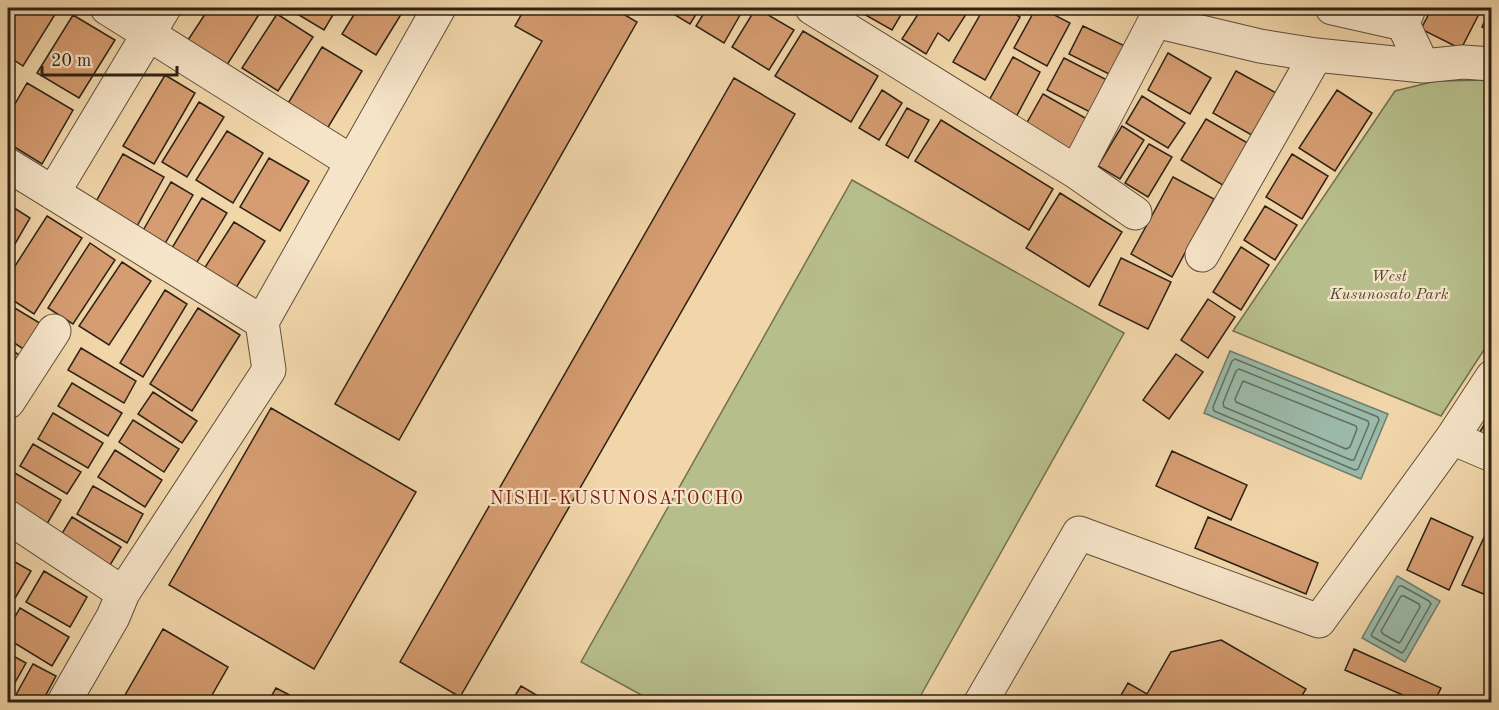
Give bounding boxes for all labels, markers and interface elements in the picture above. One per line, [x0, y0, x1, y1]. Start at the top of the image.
scale bar [42, 39, 177, 77]
text: 20 m [51, 52, 91, 70]
park label: West Kusunosato Park [1328, 269, 1449, 303]
district label: NISHI-KUSUNOSATOCHO [490, 490, 744, 508]

